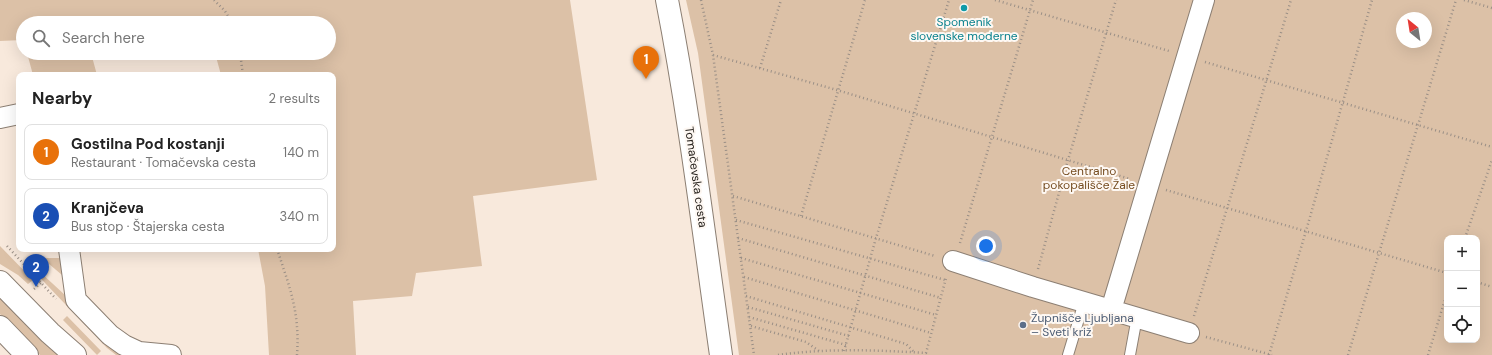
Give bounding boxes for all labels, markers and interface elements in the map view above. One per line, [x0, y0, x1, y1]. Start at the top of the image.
marker: Spomenik slovenske moderne [959, 3, 969, 13]
north arrow [1396, 12, 1432, 48]
place label: Spomenik slovenske moderne [910, 14, 1018, 44]
search box [16, 16, 336, 60]
icon: search [30, 27, 52, 49]
text: Search here [62, 28, 145, 48]
pin: 1 [633, 46, 659, 79]
text: Nearby [32, 87, 92, 109]
text: 2 results [269, 90, 320, 107]
street label: Tomačevska cesta [681, 125, 711, 229]
text: Gostilna Pod kostanji [71, 134, 225, 154]
text: 1 [44, 144, 48, 161]
text: 140 m [283, 144, 319, 161]
text: Restaurant · Tomačevska cesta [71, 154, 256, 171]
park label: Centralno pokopališče Žale [1043, 163, 1135, 193]
text: Kranjčeva [71, 198, 144, 218]
text: 2 [42, 208, 50, 225]
text: 340 m [279, 208, 319, 225]
text: Bus stop · Štajerska cesta [71, 218, 225, 235]
map controls [1444, 235, 1480, 343]
button: + [1444, 235, 1480, 271]
your location [976, 236, 996, 256]
pin: 2 [23, 254, 49, 287]
button: − [1444, 271, 1480, 307]
button: locate [1444, 307, 1480, 343]
place label: Župnišče Ljubljana – Sveti križ [1031, 310, 1134, 340]
marker: Župnišče Ljubljana – Sveti križ [1018, 320, 1028, 330]

